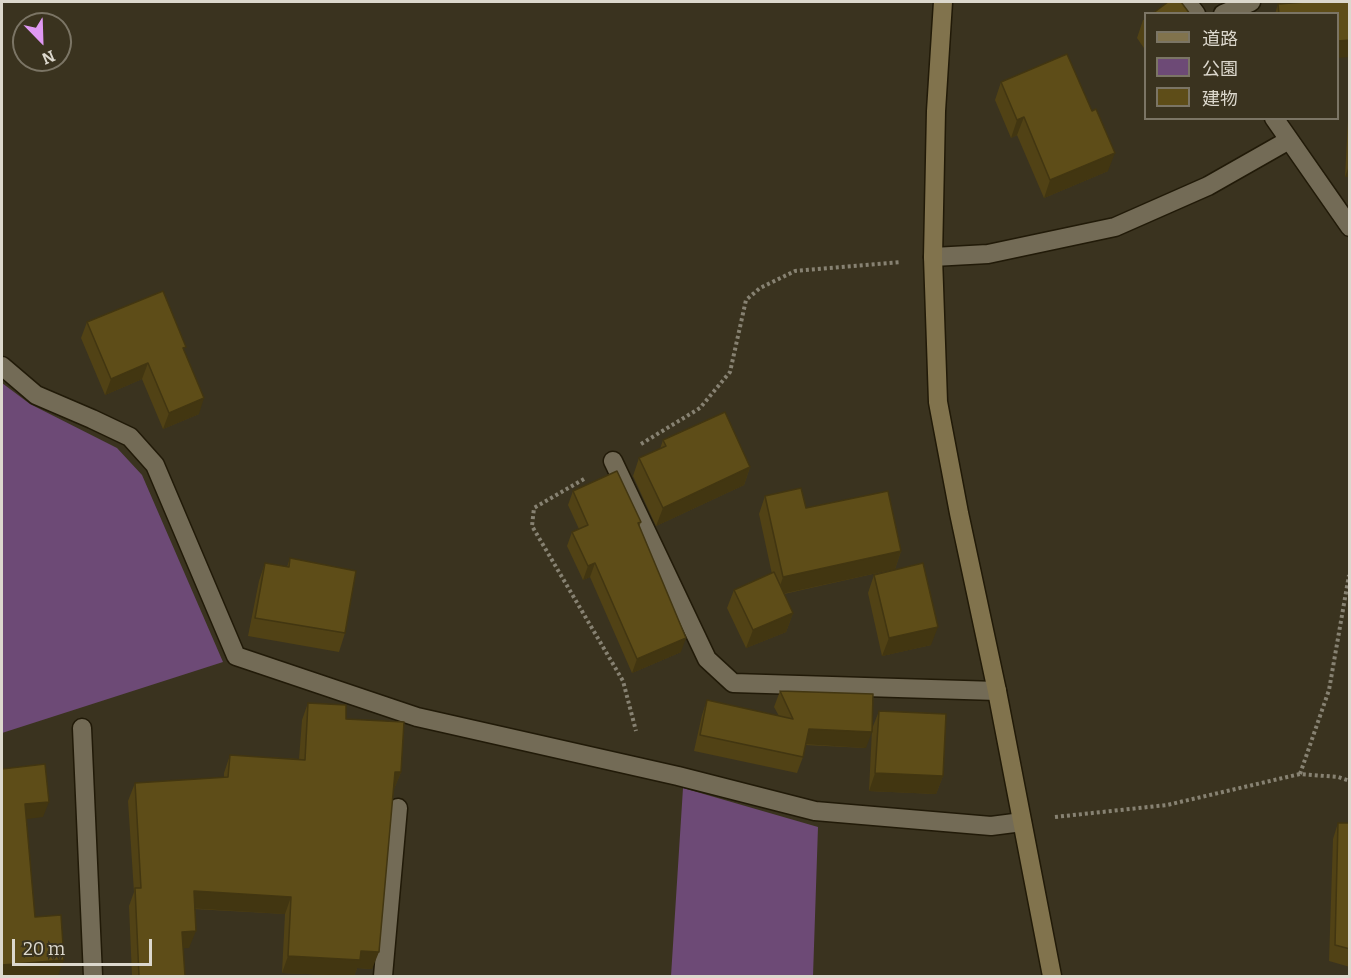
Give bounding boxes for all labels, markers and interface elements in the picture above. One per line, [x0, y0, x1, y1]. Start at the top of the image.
north arrow [12, 12, 72, 72]
legend [1144, 12, 1339, 120]
text: 道路 [1202, 28, 1238, 50]
text: N [39, 46, 58, 68]
text: 公園 [1202, 58, 1238, 80]
text: 建物 [1202, 88, 1238, 110]
scale bar [15, 927, 154, 965]
text: 20 m [23, 938, 65, 960]

